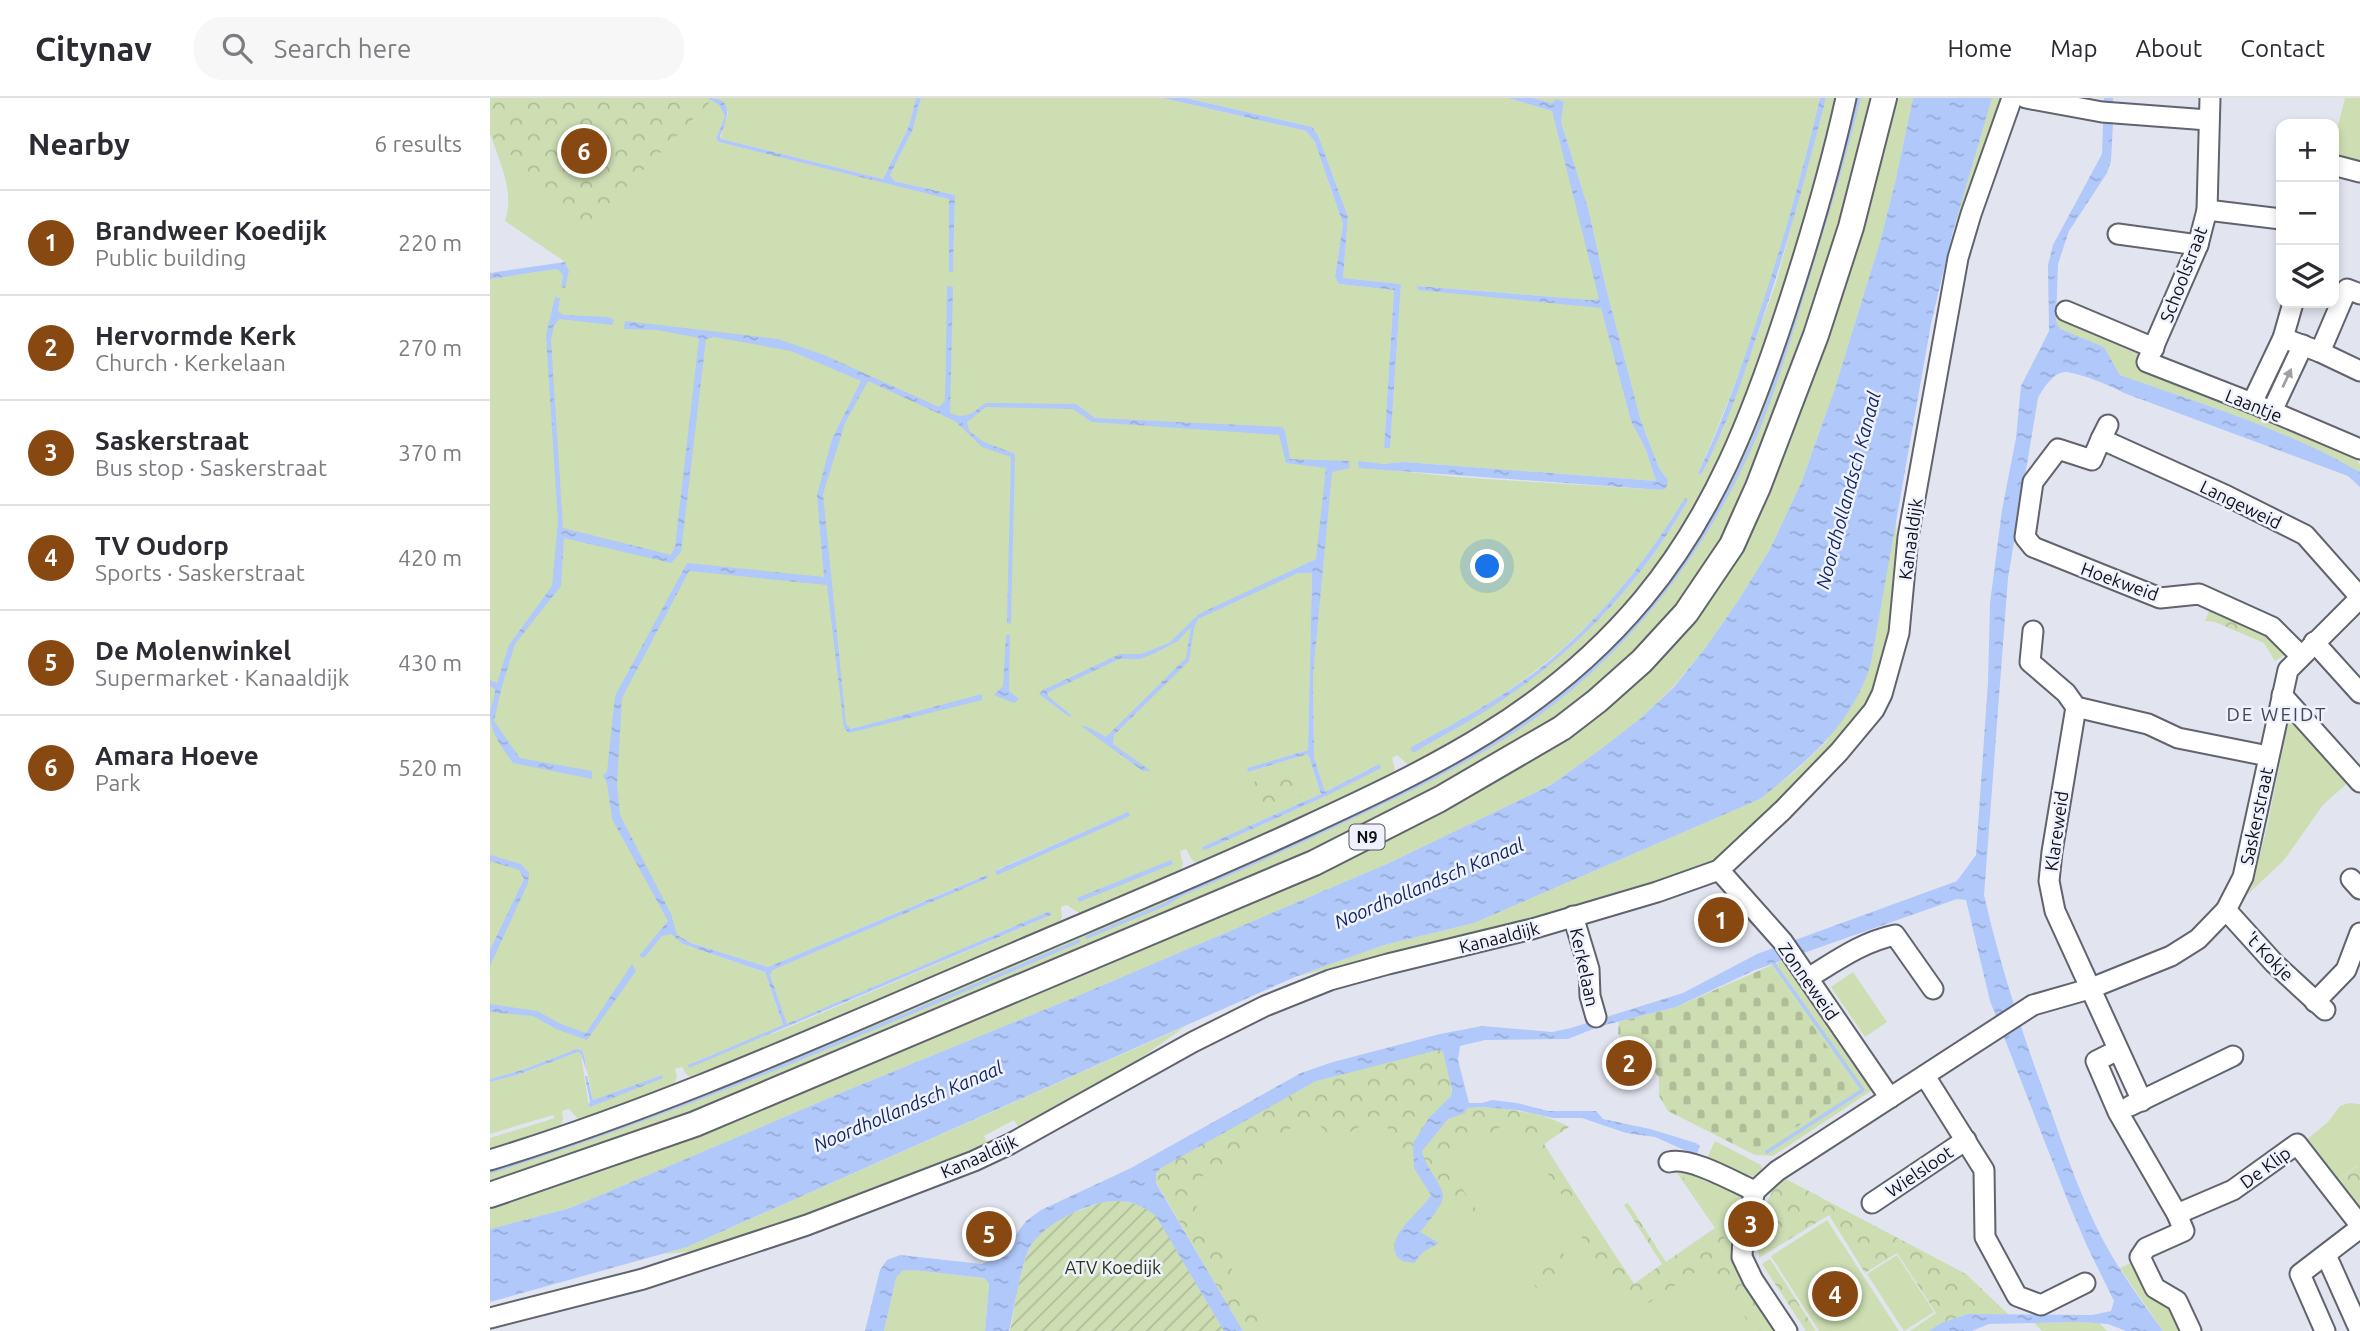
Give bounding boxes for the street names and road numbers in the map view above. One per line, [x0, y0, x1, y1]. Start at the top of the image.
street label: Schoolstraat [2156, 223, 2210, 325]
street label: Laantje [2223, 385, 2285, 425]
street label: Langeweid [2197, 476, 2285, 532]
street label: Kanaaldijk [1894, 497, 1926, 581]
street label: Hoekweid [2079, 558, 2161, 604]
street label: Saskerstraat [2236, 765, 2276, 867]
street label: Klareweid [2040, 790, 2072, 872]
road number: N9 [1350, 824, 1384, 850]
street label: Kanaaldijk [1457, 917, 1541, 957]
street label: Kerkelaan [1567, 926, 1603, 1008]
street label: 't Kokje [2242, 927, 2298, 985]
street label: Zonneweid [1775, 938, 1843, 1024]
street label: Kanaaldijk [937, 1130, 1021, 1182]
street label: Wielsloot [1882, 1141, 1956, 1201]
street label: De Klip [2236, 1142, 2294, 1192]

